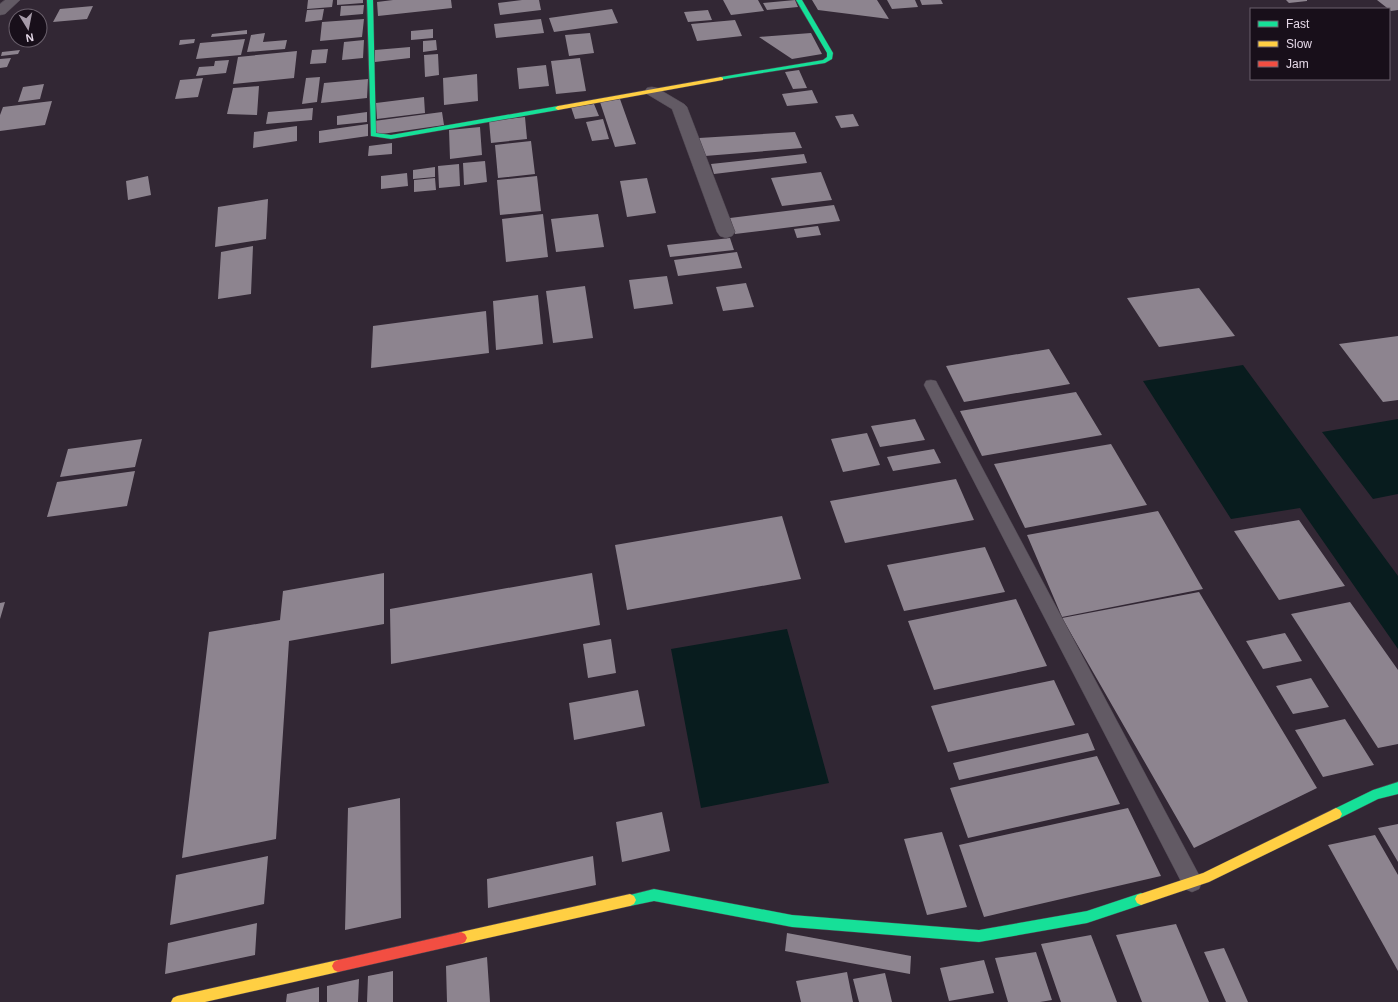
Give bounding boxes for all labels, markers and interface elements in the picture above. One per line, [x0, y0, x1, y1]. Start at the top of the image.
north arrow [8, 8, 48, 48]
legend [1250, 8, 1390, 80]
text: Fast [1286, 17, 1310, 31]
text: N [25, 31, 35, 44]
text: Slow [1286, 37, 1312, 51]
text: Jam [1286, 57, 1309, 71]

